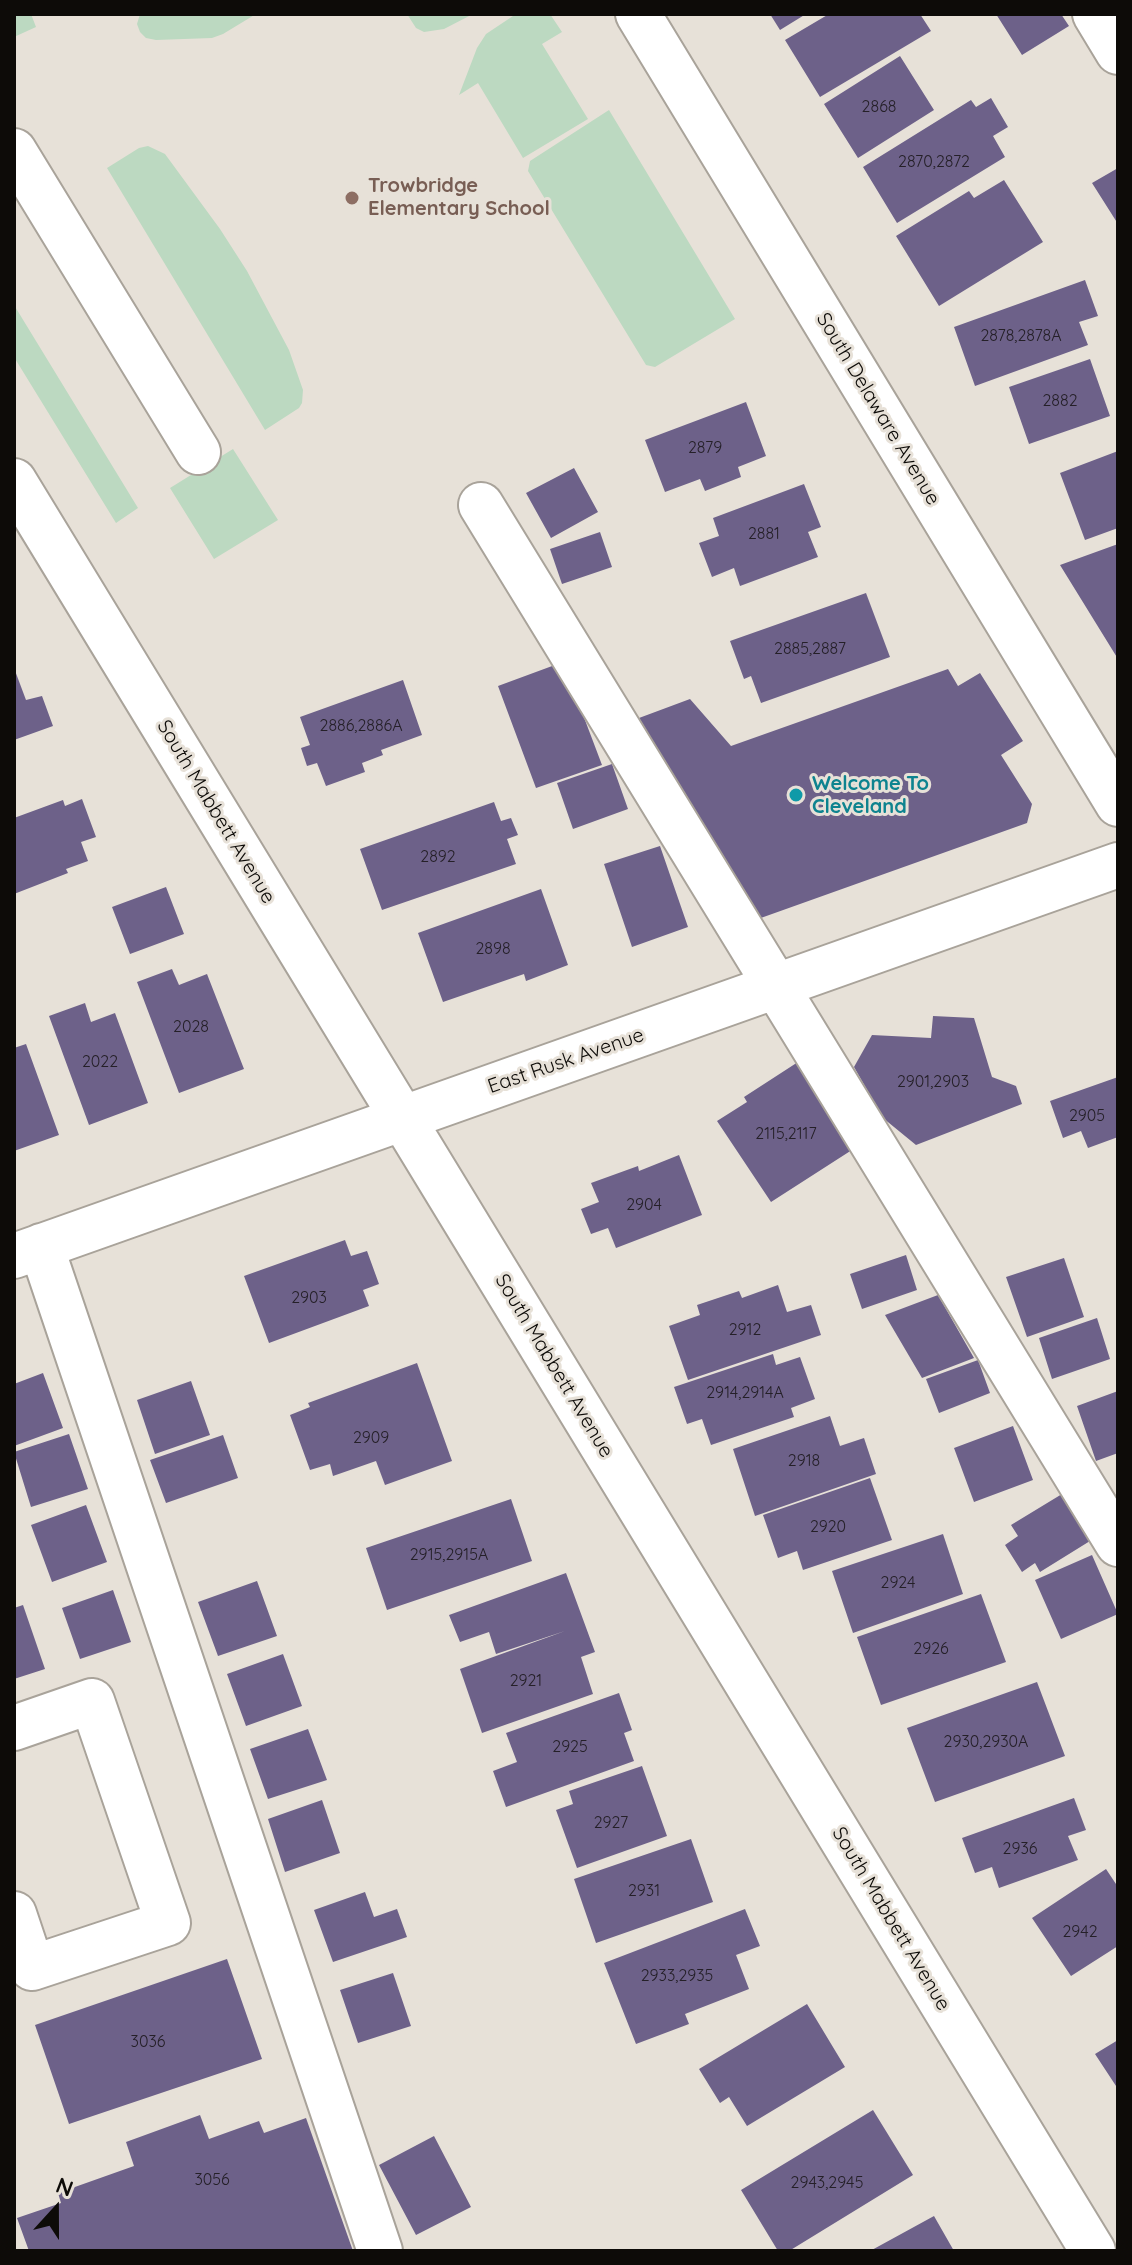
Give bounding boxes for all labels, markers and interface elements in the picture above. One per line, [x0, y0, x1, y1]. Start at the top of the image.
house number: 2868 [862, 97, 896, 117]
house number: 2870,2872 [898, 152, 970, 172]
place label: Trowbridge Elementary School [368, 174, 550, 221]
marker: Trowbridge Elementary School [343, 189, 361, 207]
street label: South Delaware Avenue [811, 308, 945, 510]
house number: 2878,2878A [980, 326, 1062, 346]
house number: 2882 [1042, 391, 1078, 411]
house number: 2879 [688, 438, 722, 458]
house number: 2881 [748, 524, 780, 544]
house number: 2885,2887 [774, 639, 846, 659]
street label: South Mabbett Avenue [152, 716, 280, 908]
house number: 2886,2886A [320, 716, 402, 736]
place label: Welcome To Cleveland [812, 772, 929, 819]
marker: Welcome To Cleveland [787, 786, 805, 804]
house number: 2892 [420, 847, 456, 867]
house number: 2898 [475, 939, 511, 959]
house number: 2028 [173, 1017, 209, 1037]
street label: East Rusk Avenue [485, 1023, 647, 1099]
house number: 2022 [82, 1052, 118, 1072]
house number: 2901,2903 [897, 1072, 969, 1092]
house number: 2905 [1069, 1106, 1105, 1126]
house number: 2115,2117 [755, 1124, 817, 1144]
house number: 2904 [626, 1195, 662, 1215]
street label: South Mabbett Avenue [490, 1270, 618, 1462]
house number: 2903 [291, 1288, 327, 1308]
house number: 2912 [729, 1320, 761, 1340]
house number: 2914,2914A [706, 1383, 784, 1403]
house number: 2909 [353, 1428, 389, 1448]
house number: 2918 [788, 1451, 820, 1471]
house number: 2920 [810, 1517, 846, 1537]
house number: 2915,2915A [410, 1545, 488, 1565]
house number: 2924 [881, 1573, 915, 1593]
house number: 2926 [913, 1639, 949, 1659]
house number: 2921 [510, 1671, 542, 1691]
house number: 2930,2930A [944, 1732, 1028, 1752]
house number: 2925 [552, 1737, 588, 1757]
house number: 2927 [594, 1813, 628, 1833]
street label: South Mabbett Avenue [827, 1823, 955, 2015]
house number: 2936 [1003, 1839, 1037, 1859]
house number: 2931 [628, 1881, 660, 1901]
house number: 2942 [1062, 1922, 1098, 1942]
house number: 2933,2935 [641, 1966, 713, 1986]
house number: 3036 [131, 2032, 165, 2052]
north arrow [16, 2169, 96, 2249]
house number: 3056 [194, 2170, 230, 2190]
text: N [52, 2171, 77, 2203]
house number: 2943,2945 [791, 2173, 863, 2193]

